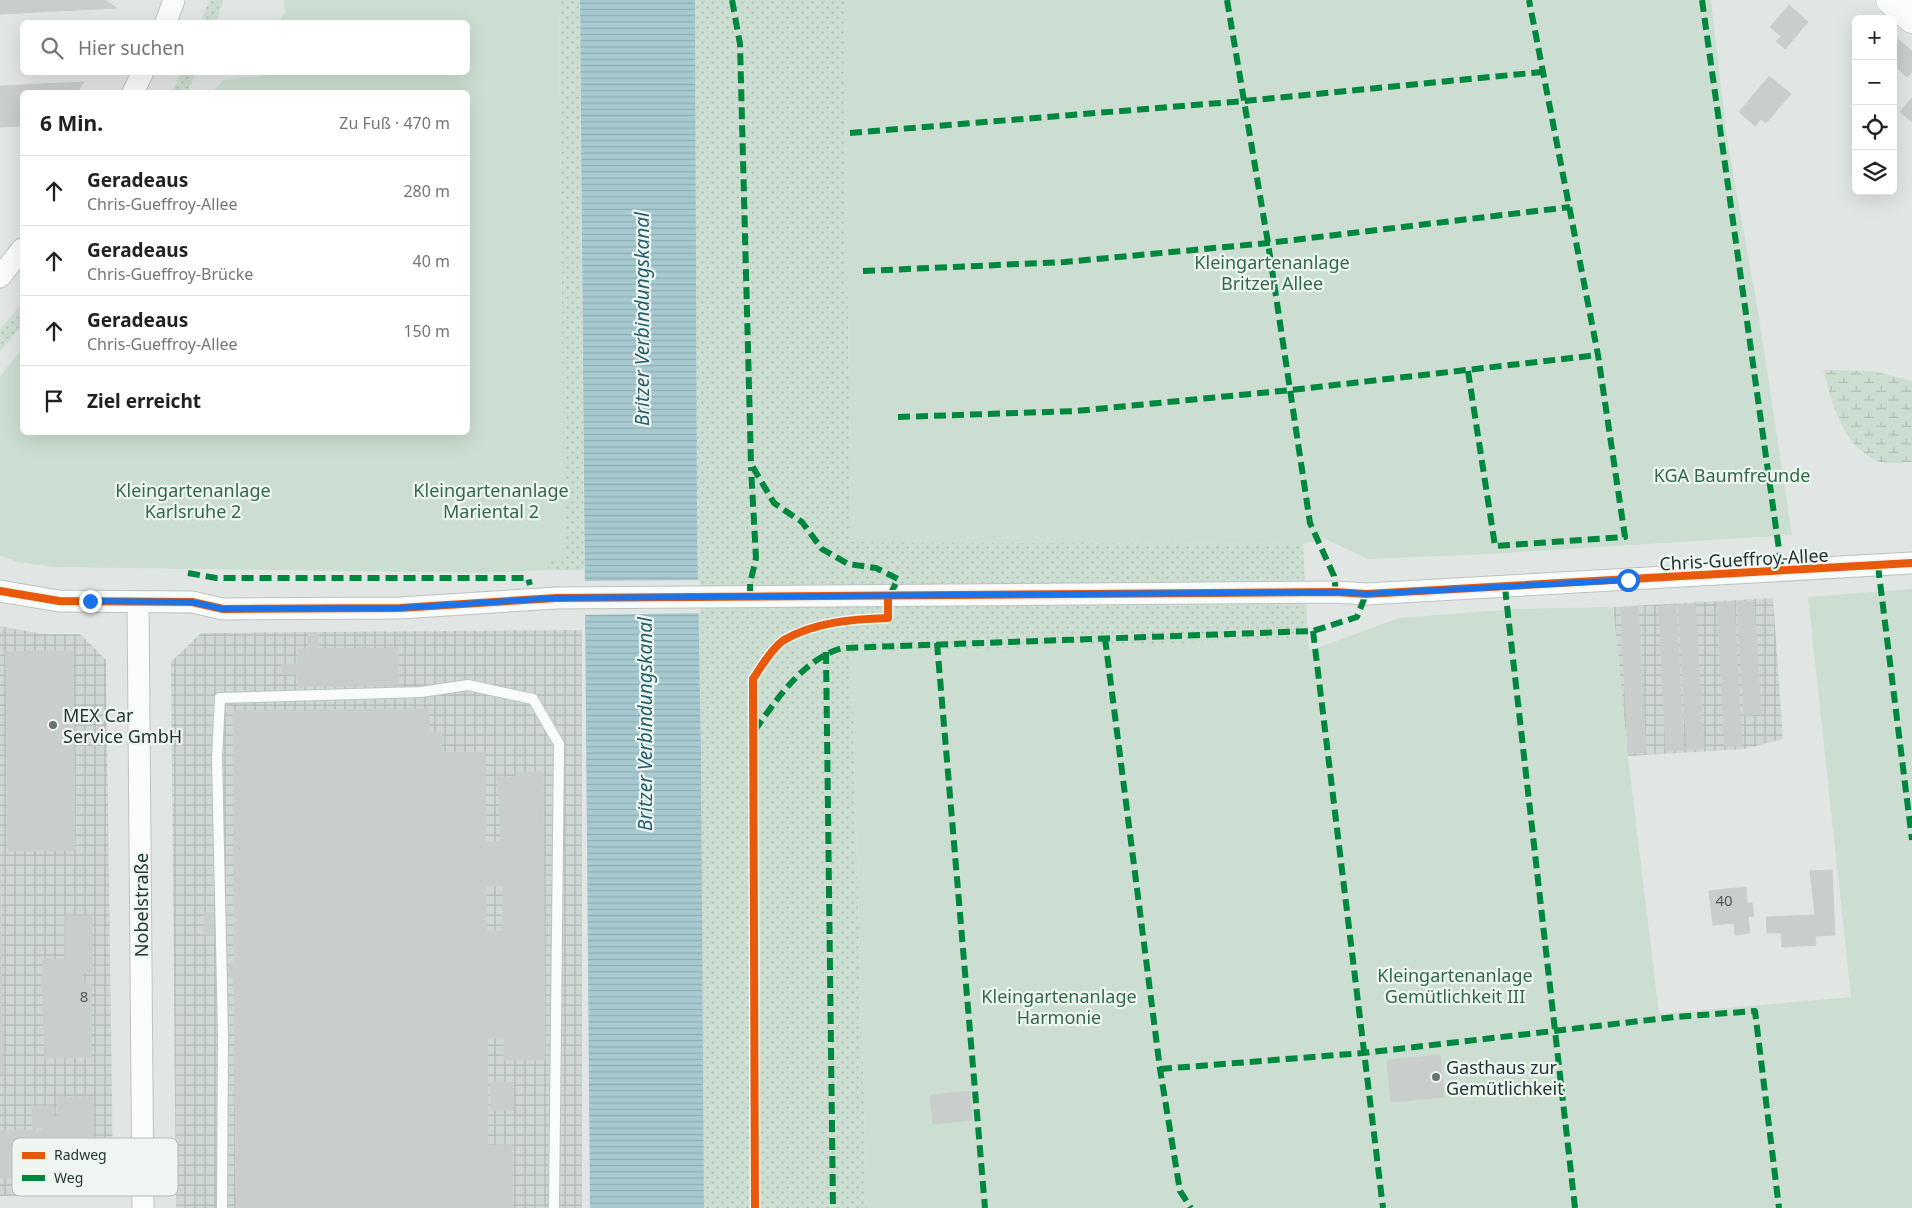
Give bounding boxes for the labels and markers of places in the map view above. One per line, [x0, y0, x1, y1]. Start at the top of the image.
place label: MEX Car Service GmbH [63, 703, 182, 748]
marker: MEX Car Service GmbH [47, 719, 59, 731]
place label: Gasthaus zur Gemütlichkeit [1446, 1055, 1564, 1100]
marker: Gasthaus zur Gemütlichkeit [1430, 1071, 1442, 1083]

